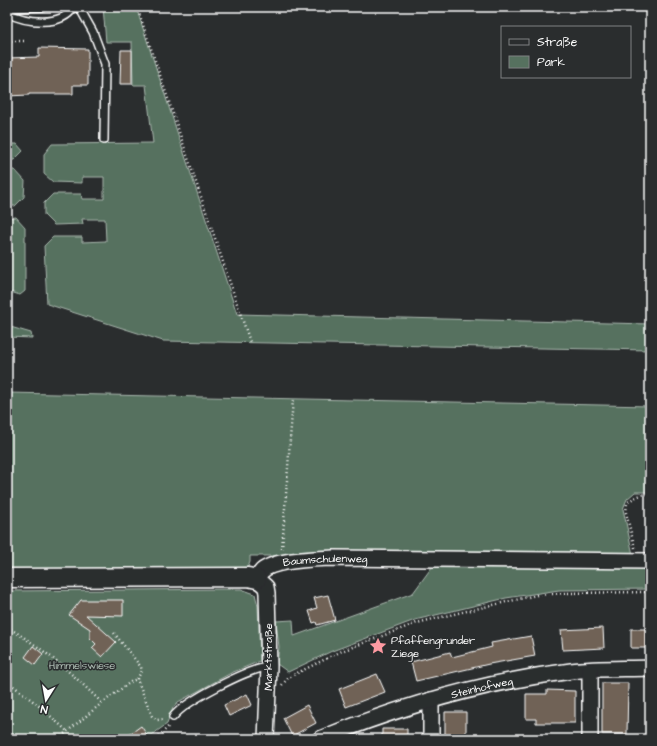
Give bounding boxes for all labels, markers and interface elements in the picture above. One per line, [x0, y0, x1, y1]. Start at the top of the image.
legend [501, 26, 631, 78]
text: Straße [537, 34, 578, 51]
text: Park [537, 54, 565, 71]
street label: Baumschulenweg [282, 551, 368, 570]
street label: Marktstraße [261, 623, 276, 691]
place label: Pfaffengrunder Ziege [391, 633, 475, 662]
place icon: Pfaffengrunder Ziege [368, 636, 388, 656]
park label: Himmelswiese [49, 658, 115, 673]
street label: Steinhofweg [449, 673, 515, 702]
north arrow [26, 680, 66, 720]
text: N [39, 701, 49, 717]

